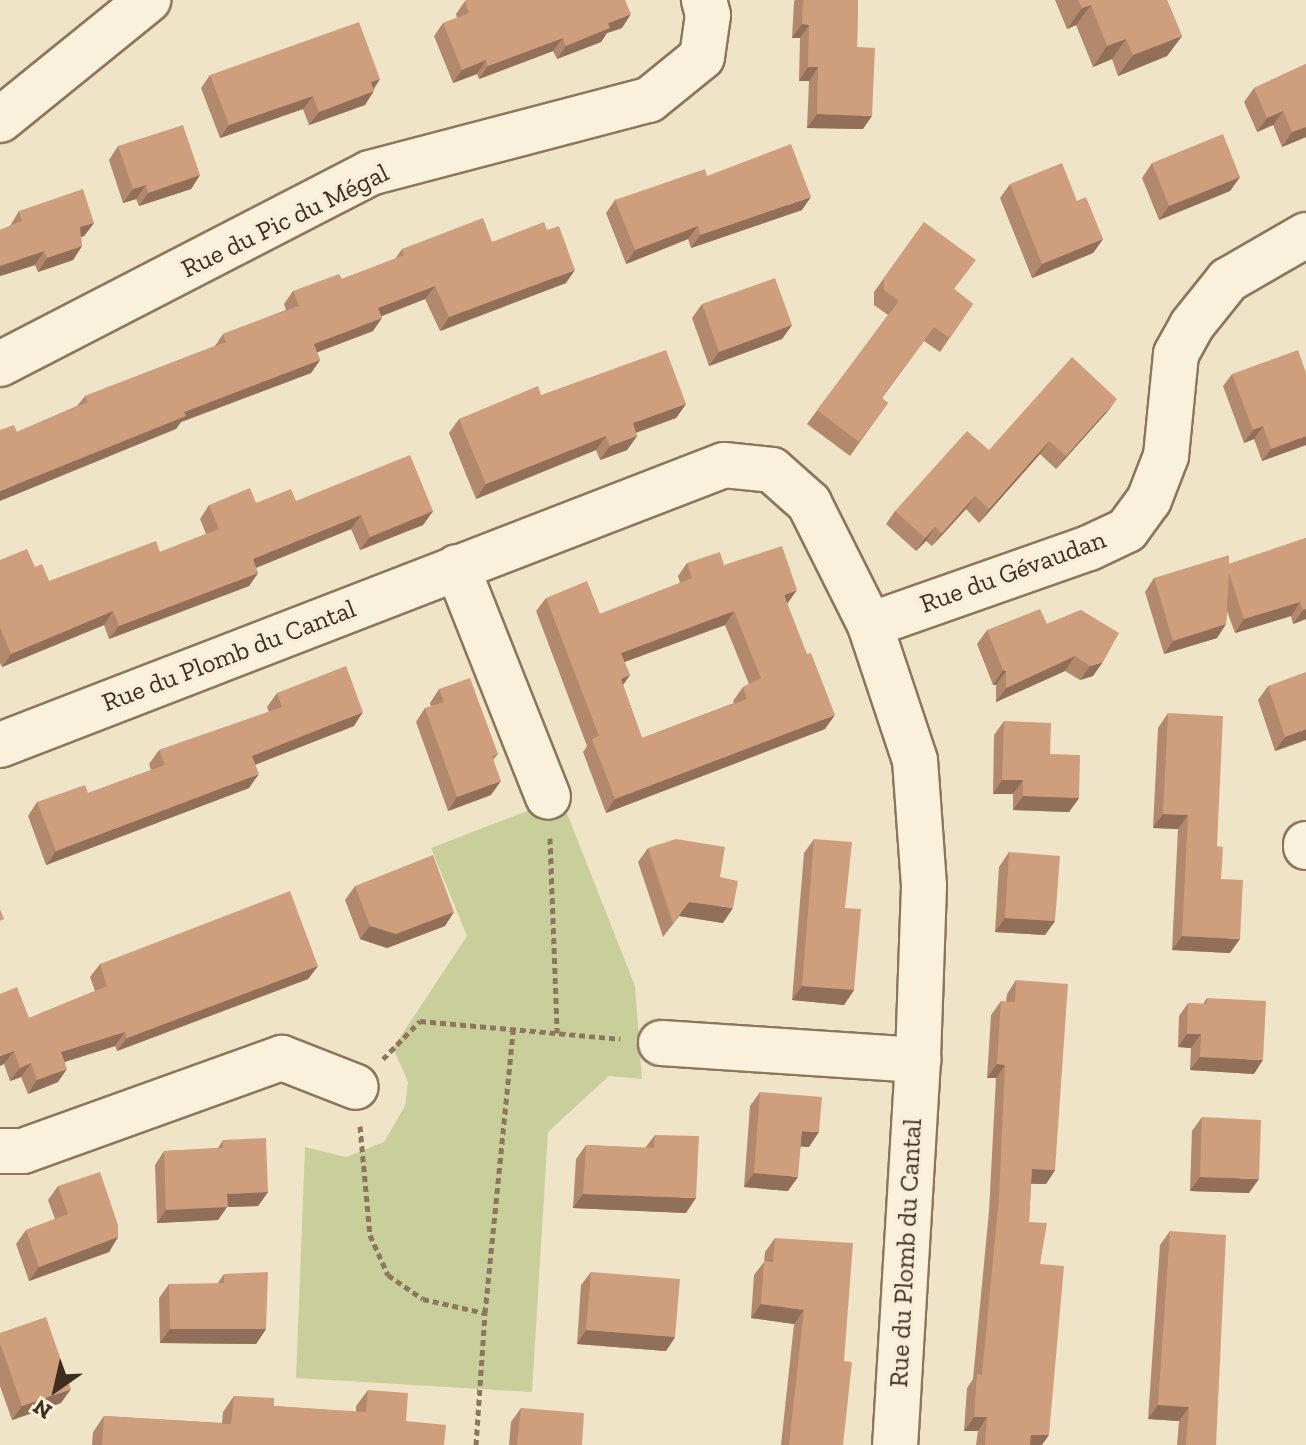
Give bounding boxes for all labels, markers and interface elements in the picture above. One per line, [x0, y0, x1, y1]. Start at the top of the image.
street label: Rue du Pic du Mégal [176, 157, 394, 285]
street label: Rue du Gévaudan [916, 524, 1110, 620]
street label: Rue du Plomb du Cantal [98, 593, 360, 719]
street label: Rue du Plomb du Cantal [883, 1118, 929, 1388]
north arrow [16, 1349, 96, 1429]
text: N [28, 1393, 57, 1425]

